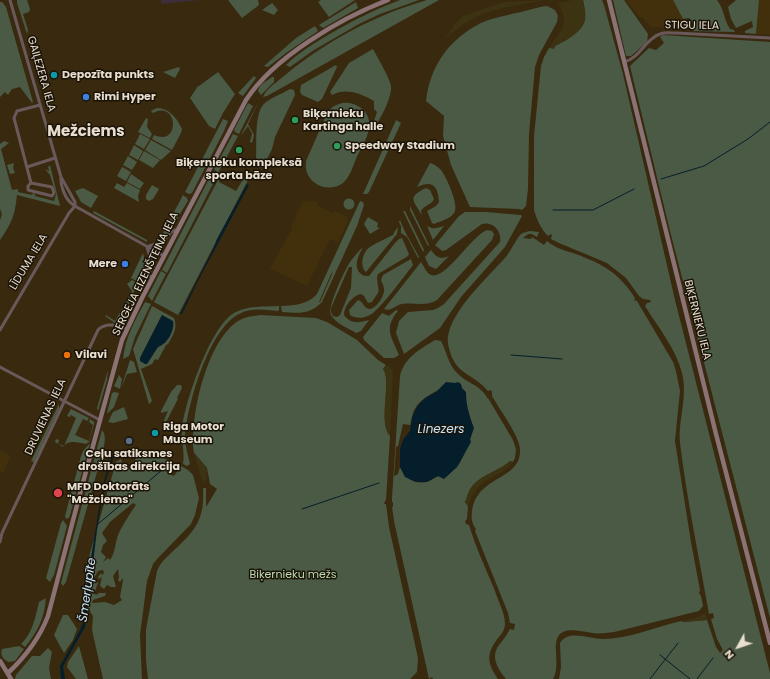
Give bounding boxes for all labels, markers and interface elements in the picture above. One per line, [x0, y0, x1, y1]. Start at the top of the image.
street label: STIGU IELA [665, 19, 719, 33]
street label: GAIĻEZERA IELA [24, 35, 58, 113]
place label: Depozīta punkts [62, 68, 154, 82]
marker: Depozīta punkts [49, 70, 59, 80]
place label: Rimi Hyper [94, 90, 156, 104]
marker: Rimi Hyper [81, 92, 91, 102]
place label: Biķernieku Kartinga halle [303, 107, 383, 133]
marker: Biķernieku Kartinga halle [290, 115, 300, 125]
district label: Mežciems [47, 123, 125, 141]
place label: Speedway Stadium [345, 139, 455, 153]
marker: Speedway Stadium [332, 141, 342, 151]
marker: Biķernieku kompleksā sporta bāze [234, 145, 244, 155]
place label: Biķernieku kompleksā sporta bāze [176, 156, 302, 182]
street label: SERGEJA EIZENŠTEINA IELA [110, 210, 182, 338]
street label: LĪDUMA IELA [7, 232, 51, 292]
place label: Mere [89, 257, 117, 271]
marker: Mere [120, 259, 130, 269]
street label: BIĶERNIEKU IELA [681, 279, 713, 361]
place label: Vilavi [75, 348, 107, 362]
marker: Vilavi [62, 350, 72, 360]
street label: DRUVIENAS IELA [23, 377, 69, 457]
place label: Riga Motor Museum [163, 420, 224, 446]
water label: Linezers [418, 423, 464, 437]
marker: Riga Motor Museum [150, 428, 160, 438]
marker: Ceļu satiksmes drošības direkcija [124, 436, 134, 446]
place label: Ceļu satiksmes drošības direkcija [78, 447, 180, 473]
place label: MFD Doktorāts "Mežciems" [67, 480, 149, 506]
marker: MFD Doktorāts "Mežciems" [52, 487, 64, 499]
water label: Šmerļupīte [76, 557, 100, 623]
park label: Biķernieku mežs [249, 568, 337, 582]
north arrow [718, 627, 758, 667]
text: N [720, 646, 738, 663]

